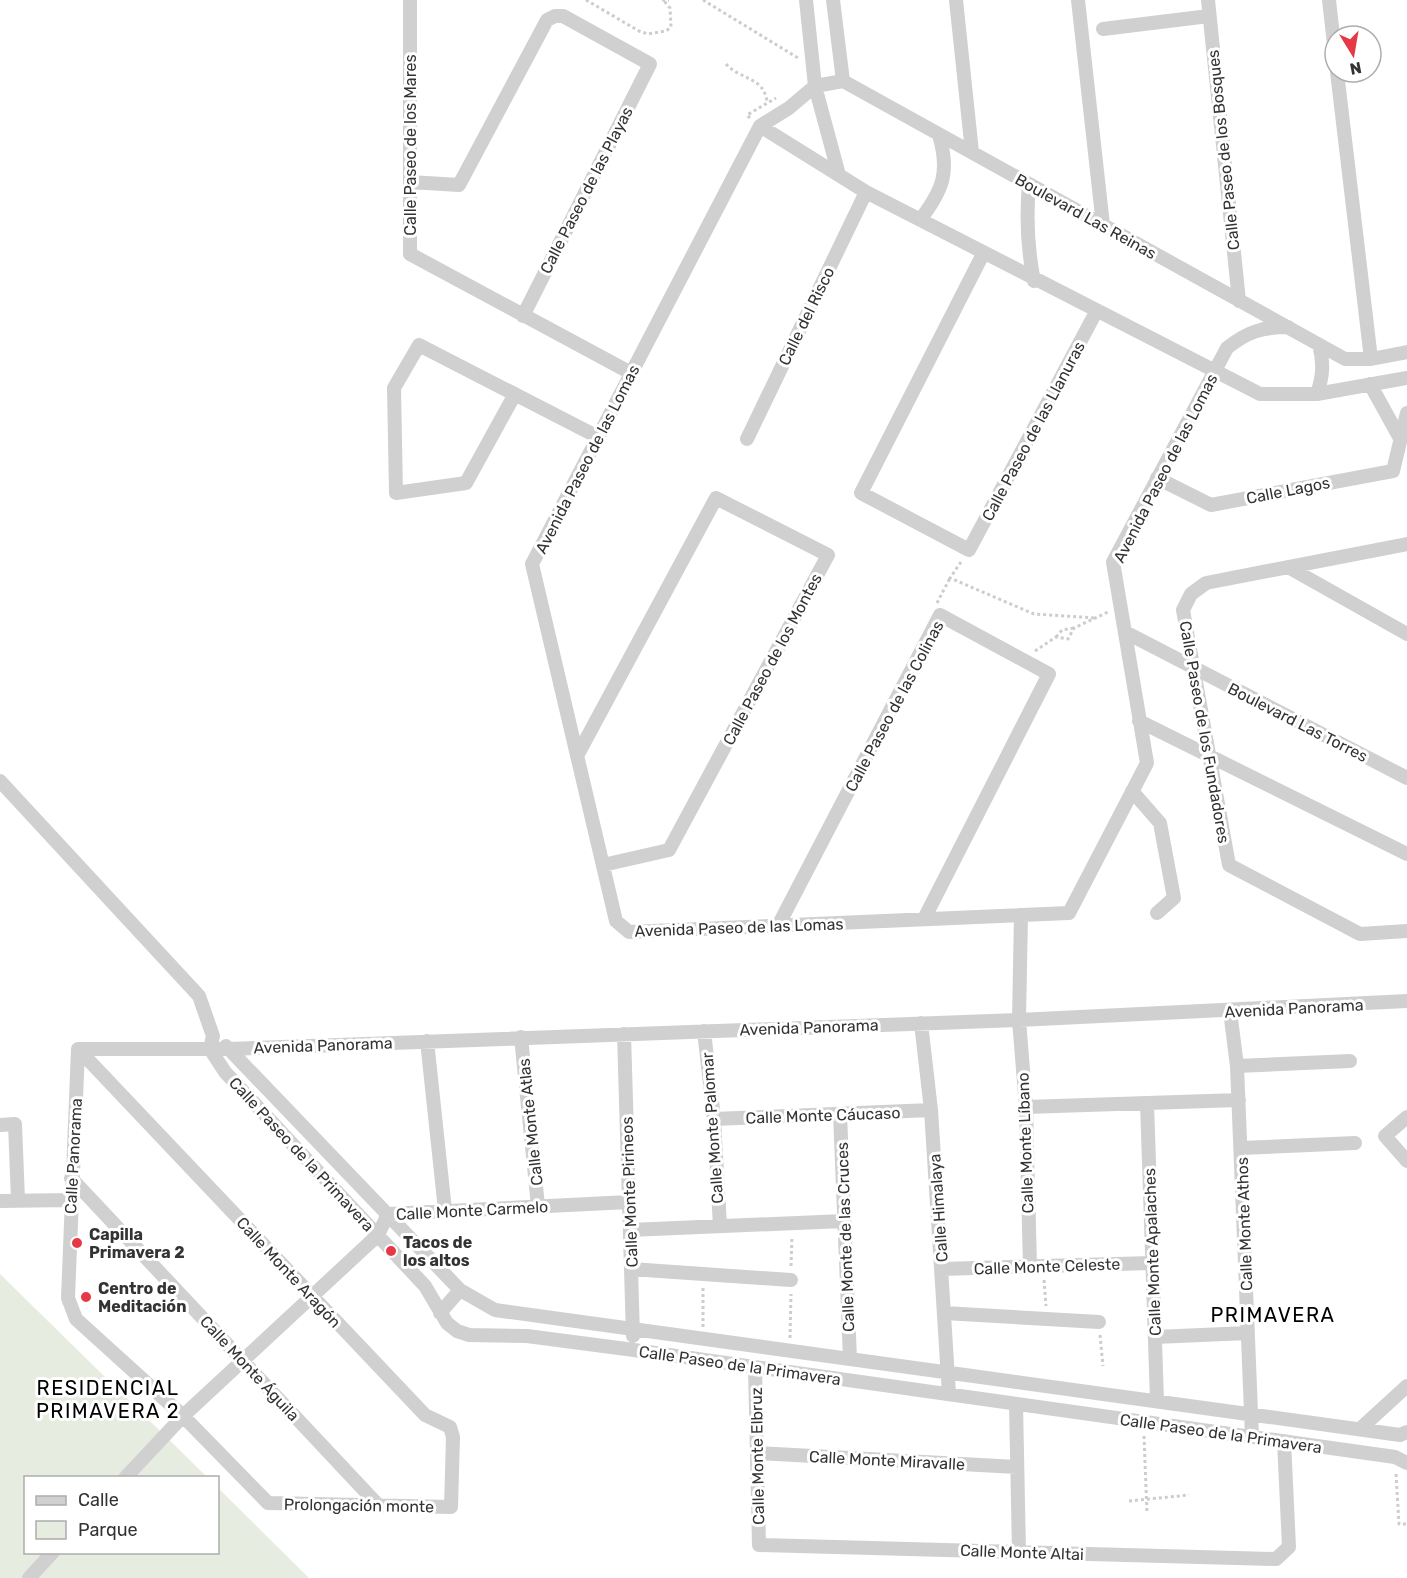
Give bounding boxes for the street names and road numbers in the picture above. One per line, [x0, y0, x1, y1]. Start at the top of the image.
street label: Calle Paseo de los Bosques [1204, 49, 1243, 251]
street label: Calle Paseo de los Mares [401, 54, 420, 236]
street label: Calle Paseo de las Playas [536, 104, 637, 277]
street label: Boulevard Las Reinas [1012, 170, 1160, 263]
street label: Calle del Risco [774, 264, 838, 368]
street label: Calle Paseo de las Llanuras [978, 338, 1089, 524]
street label: Avenida Paseo de las Lomas [531, 362, 643, 557]
street label: Avenida Paseo de las Lomas [1109, 371, 1221, 566]
street label: Calle Lagos [1245, 473, 1332, 508]
street label: Calle Paseo de los Montes [719, 570, 826, 748]
street label: Calle Paseo de las Colinas [841, 618, 948, 795]
street label: Calle Paseo de los Fundadores [1176, 619, 1233, 845]
street label: Boulevard Las Torres [1225, 679, 1371, 766]
street label: Avenida Paseo de las Lomas [634, 914, 844, 941]
street label: Avenida Panorama [1224, 995, 1364, 1022]
street label: Avenida Panorama [739, 1016, 879, 1039]
street label: Avenida Panorama [253, 1034, 393, 1057]
street label: Calle Monte Palomar [698, 1052, 727, 1204]
street label: Calle Monte Atlas [514, 1057, 547, 1186]
street label: Calle Monte Líbano [1014, 1072, 1037, 1214]
street label: Calle Paseo de la Primavera [225, 1073, 378, 1235]
street label: Calle Panorama [61, 1098, 86, 1214]
street label: Calle Monte Cáucaso [745, 1103, 901, 1128]
street label: Calle Monte Pirineos [617, 1116, 642, 1268]
street label: Calle Monte de las Cruces [833, 1142, 858, 1332]
street label: Calle Himalaya [925, 1153, 952, 1263]
street label: Calle Monte Athos [1233, 1157, 1256, 1291]
street label: Calle Monte Apalaches [1140, 1168, 1165, 1336]
street label: Calle Monte Carmelo [395, 1197, 549, 1224]
street label: Calle Monte Aragón [232, 1213, 345, 1332]
street label: Calle Monte Celeste [973, 1254, 1121, 1279]
street label: Calle Monte Águila [196, 1312, 303, 1425]
street label: Calle Paseo de la Primavera [638, 1342, 842, 1389]
street label: Calle Monte Elbruz [747, 1387, 768, 1525]
street label: Calle Paseo de la Primavera [1119, 1410, 1323, 1457]
street label: Calle Monte Miravalle [809, 1447, 965, 1474]
street label: Prolongación monte [284, 1495, 434, 1516]
street label: Calle Monte Altai [960, 1541, 1084, 1564]

